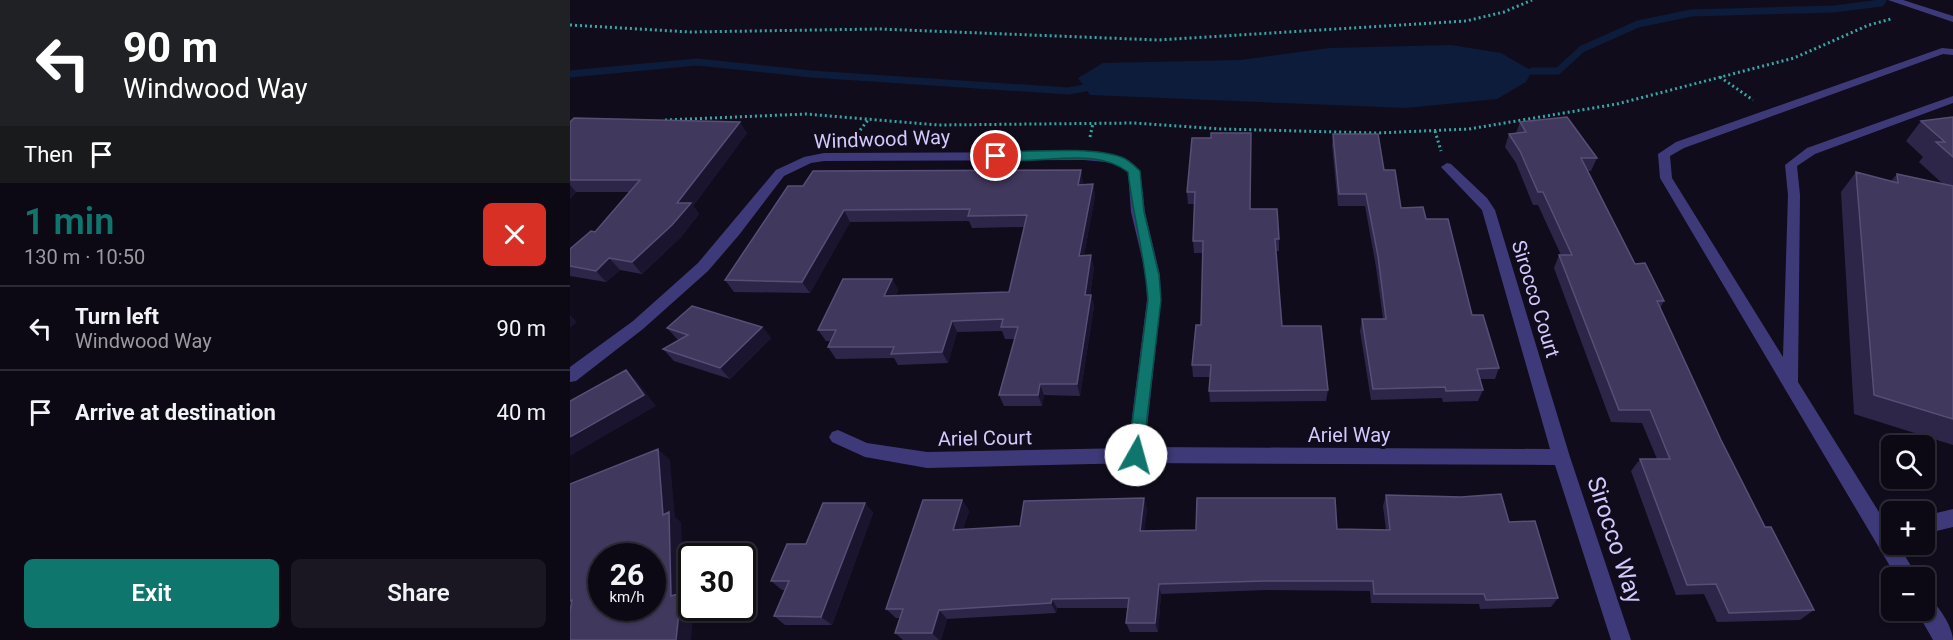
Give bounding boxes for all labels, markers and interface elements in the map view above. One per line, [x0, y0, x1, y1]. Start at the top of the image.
text: 90 m [123, 23, 218, 72]
icon: left [24, 24, 102, 102]
text: Windwood Way [123, 73, 307, 105]
street label: Windwood Way [813, 125, 951, 153]
pin [970, 130, 1021, 181]
icon: arrive [85, 138, 118, 171]
icon: arrive [979, 139, 1012, 172]
text: Then [24, 142, 73, 167]
text: 1 min [24, 201, 114, 243]
button: close [483, 203, 546, 266]
street label: Sirocco Court [1507, 237, 1565, 361]
text: 130 m · 10:50 [24, 245, 145, 269]
text: Turn left [75, 304, 159, 329]
icon: left [24, 312, 57, 345]
text: 90 m [497, 316, 546, 341]
text: Windwood Way [75, 329, 212, 353]
icon: arrive [24, 396, 57, 429]
text: Arrive at destination [75, 400, 276, 425]
text: 40 m [497, 400, 546, 425]
position arrow [1104, 423, 1168, 487]
street label: Ariel Way [1308, 423, 1391, 447]
street label: Ariel Court [938, 425, 1032, 451]
map controls [1881, 435, 1935, 621]
button: search [1881, 435, 1935, 489]
street label: Sirocco Way [1581, 473, 1649, 608]
button: + [1881, 501, 1935, 555]
speed limit sign: 30 [678, 543, 756, 621]
text: 26 [610, 557, 644, 592]
button: Exit [24, 559, 279, 628]
button: Share [291, 559, 546, 628]
button: − [1881, 567, 1935, 621]
text: km/h [609, 588, 645, 606]

